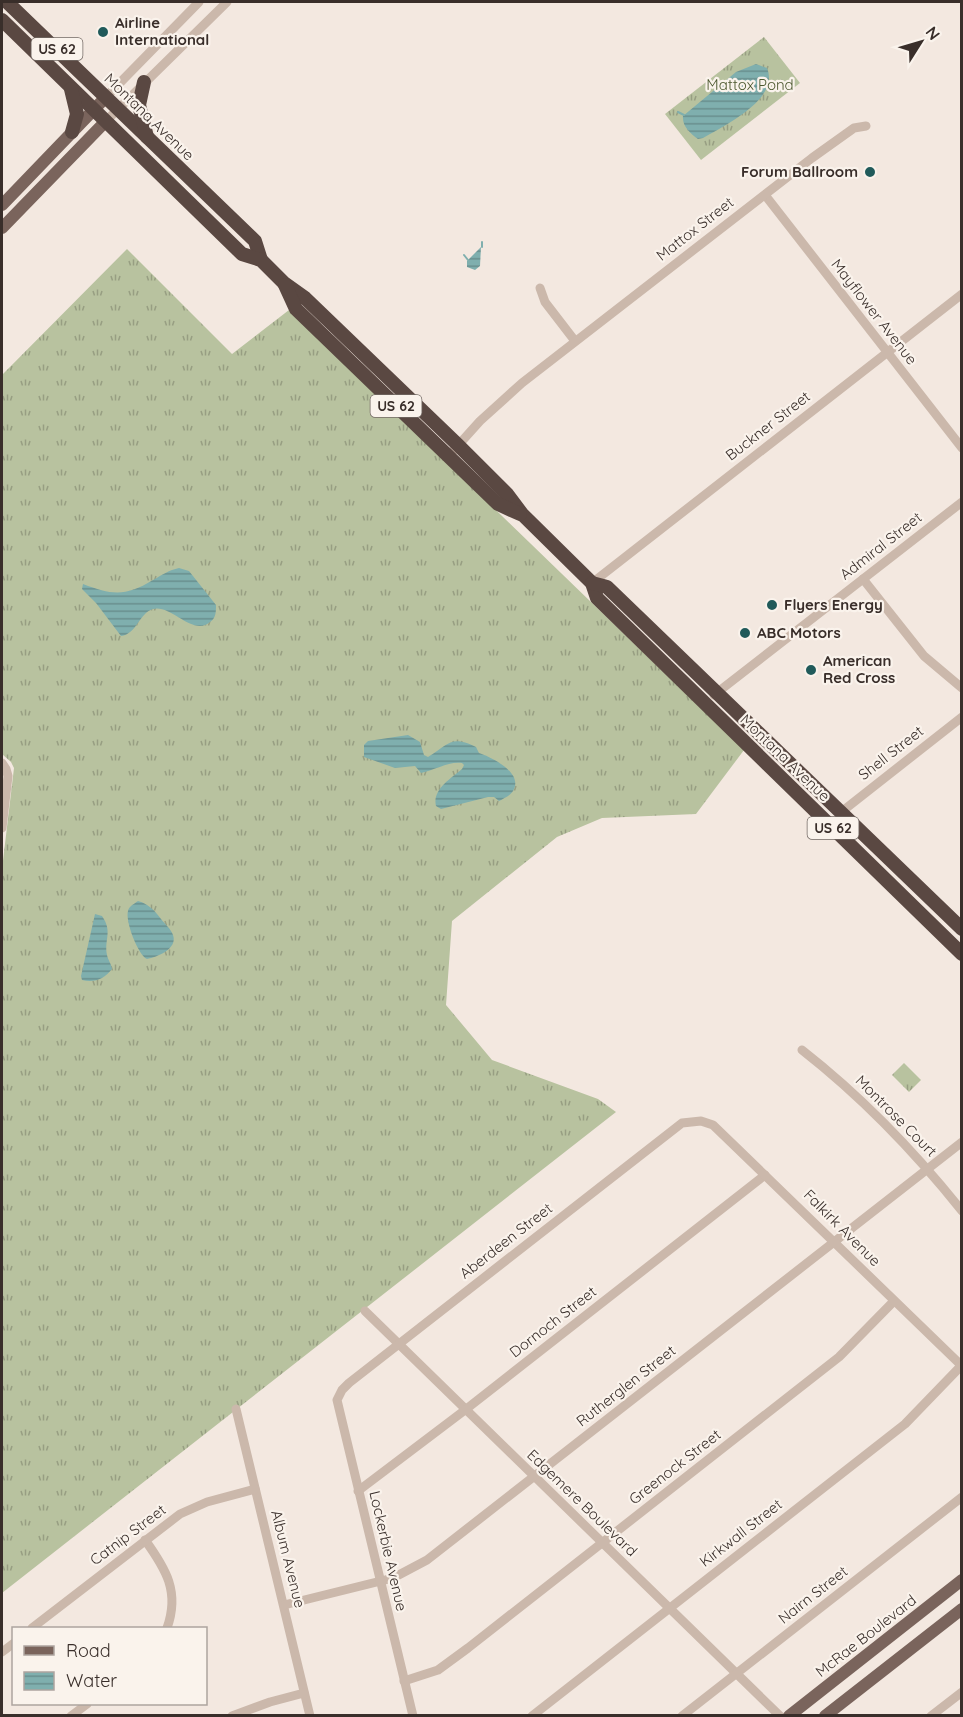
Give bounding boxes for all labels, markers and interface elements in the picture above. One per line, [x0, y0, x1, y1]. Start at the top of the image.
north arrow [891, 12, 951, 72]
place label: Airline International [115, 13, 209, 49]
text: N [921, 22, 945, 44]
marker: Airline International [96, 25, 110, 39]
road number: US 62 [32, 38, 82, 60]
street label: Montana Avenue [100, 69, 198, 164]
park label: Mattox Pond [706, 75, 794, 94]
place label: Forum Ballroom [741, 162, 858, 181]
marker: Forum Ballroom [863, 165, 877, 179]
street label: Mattox Street [652, 193, 737, 265]
street label: Mayflower Avenue [827, 255, 922, 368]
street label: Buckner Street [722, 387, 814, 465]
road number: US 62 [370, 395, 422, 417]
street label: Admiral Street [836, 508, 926, 584]
place label: Flyers Energy [784, 595, 883, 614]
marker: Flyers Energy [765, 598, 779, 612]
place label: ABC Motors [757, 623, 841, 642]
marker: ABC Motors [738, 626, 752, 640]
place label: American Red Cross [823, 651, 895, 687]
marker: American Red Cross [804, 663, 818, 677]
street label: Montana Avenue [736, 710, 834, 805]
street label: Shell Street [854, 721, 927, 784]
road number: US 62 [808, 817, 858, 839]
street label: Montrose Court [852, 1071, 941, 1160]
street label: Falkirk Avenue [800, 1185, 885, 1270]
street label: Aberdeen Street [456, 1198, 556, 1283]
street label: Dornoch Street [506, 1282, 600, 1361]
street label: Rutherglen Street [572, 1341, 679, 1430]
street label: Greenock Street [625, 1425, 724, 1508]
street label: Edgemere Boulevard [523, 1445, 641, 1560]
street label: Lockerbie Avenue [365, 1489, 412, 1613]
street label: Kirkwall Street [696, 1494, 786, 1571]
street label: Catnip Street [86, 1500, 169, 1569]
street label: Album Avenue [267, 1508, 310, 1610]
street label: Nairn Street [774, 1562, 851, 1628]
street label: McRae Boulevard [812, 1590, 920, 1681]
legend [12, 1627, 207, 1705]
text: Road [66, 1639, 111, 1662]
text: Water [66, 1669, 117, 1692]

